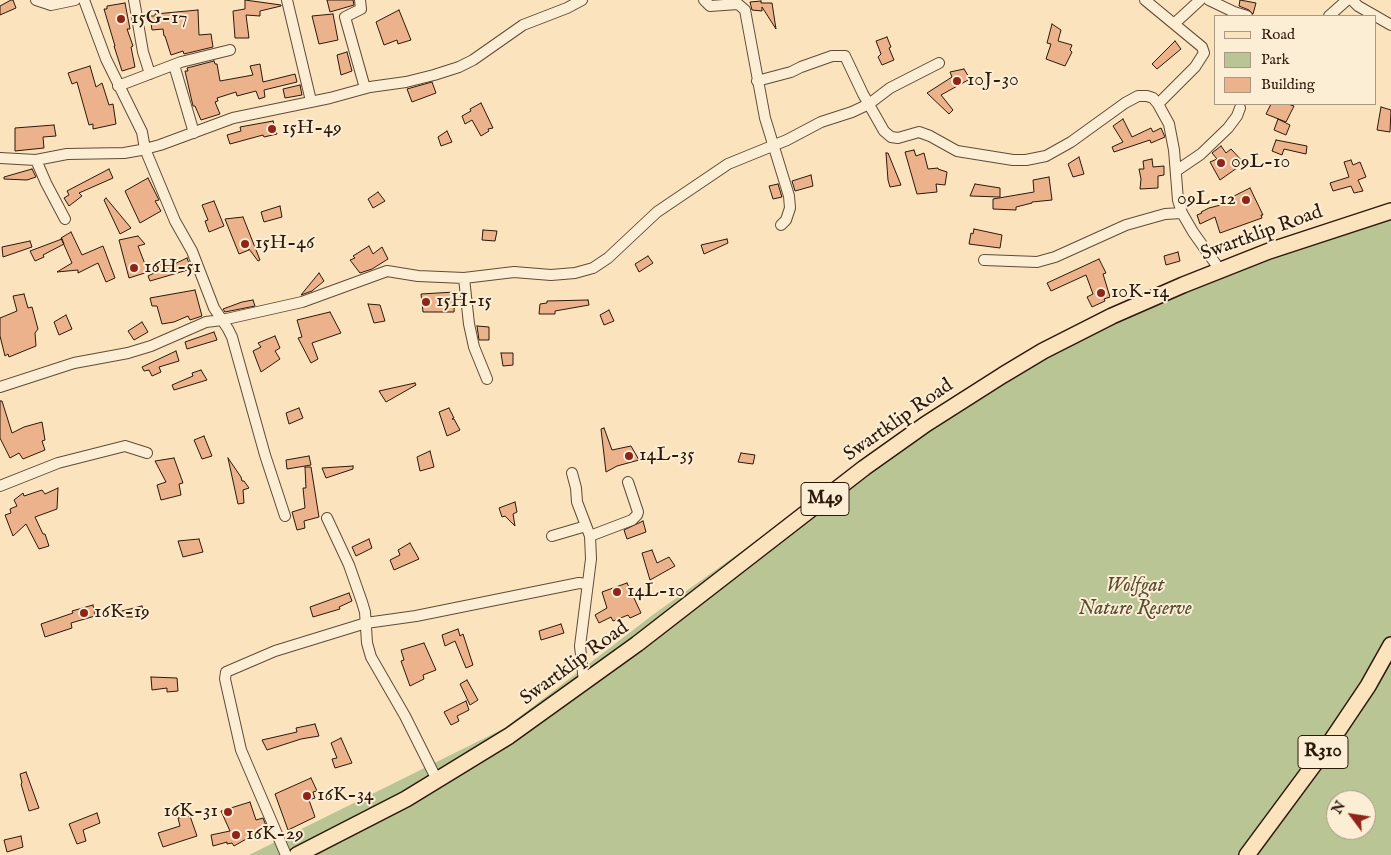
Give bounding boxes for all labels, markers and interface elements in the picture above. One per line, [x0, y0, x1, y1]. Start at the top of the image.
place label: 15G-17 [131, 7, 188, 31]
marker: 15G-17 [115, 13, 127, 25]
legend [1214, 15, 1376, 105]
text: Road [1261, 25, 1295, 44]
text: Park [1261, 50, 1290, 69]
place label: 10J-30 [967, 69, 1019, 93]
marker: 10J-30 [951, 75, 963, 87]
text: Building [1261, 75, 1315, 94]
place label: 15H-49 [282, 117, 342, 141]
marker: 15H-49 [266, 123, 278, 135]
place label: 09L-10 [1231, 151, 1290, 175]
marker: 09L-10 [1215, 157, 1227, 169]
place label: 09L-12 [1177, 188, 1236, 212]
marker: 09L-12 [1240, 194, 1252, 206]
street label: Swartklip Road [1198, 201, 1326, 267]
place label: 15H-46 [255, 232, 314, 256]
marker: 15H-46 [239, 238, 251, 250]
place label: 16H-51 [144, 256, 201, 280]
marker: 16H-51 [128, 262, 140, 274]
place label: 10K-14 [1111, 281, 1169, 305]
marker: 10K-14 [1095, 287, 1107, 299]
place label: 15H-15 [436, 290, 492, 314]
marker: 15H-15 [420, 296, 432, 308]
street label: Swartklip Road [840, 375, 958, 467]
place label: 14L-35 [639, 444, 694, 468]
marker: 14L-35 [623, 450, 635, 462]
road number: M49 [801, 482, 849, 516]
park label: Wolfgat Nature Reserve [1078, 575, 1192, 622]
place label: 14L-10 [627, 580, 685, 604]
marker: 14L-10 [611, 586, 623, 598]
place label: 16K-19 [94, 601, 150, 625]
marker: 16K-19 [78, 607, 90, 619]
street label: Swartklip Road [516, 617, 634, 711]
road number: R310 [1298, 736, 1348, 769]
place label: 16K-34 [317, 784, 374, 808]
marker: 16K-34 [301, 790, 313, 802]
north arrow [1326, 790, 1376, 840]
text: N [1328, 798, 1350, 818]
place label: 16K-31 [163, 800, 218, 824]
marker: 16K-31 [222, 806, 234, 818]
place label: 16K-29 [246, 823, 304, 847]
marker: 16K-29 [230, 829, 242, 841]

